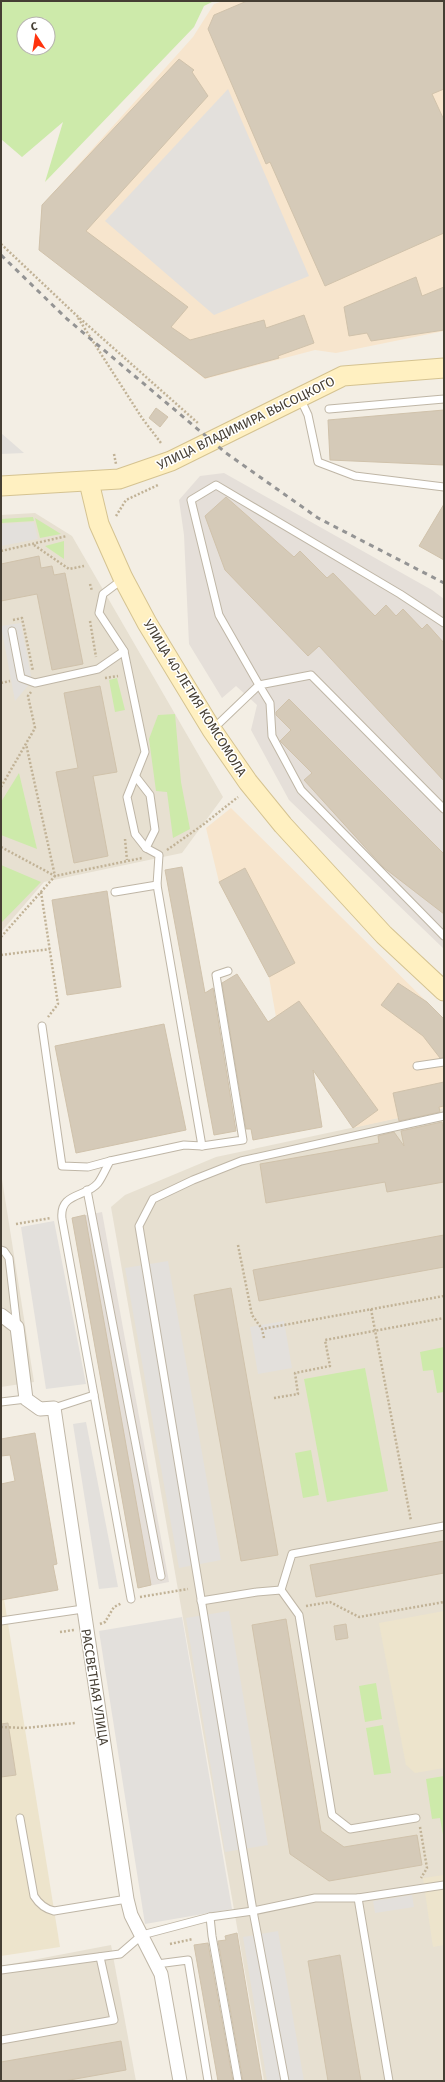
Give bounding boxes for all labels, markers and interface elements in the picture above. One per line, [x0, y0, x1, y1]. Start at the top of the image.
north arrow [16, 16, 56, 56]
text: С [30, 20, 39, 34]
street label: УЛИЦА ВЛАДИМИРА ВЫСОЦКОГО [155, 373, 337, 473]
street label: УЛИЦА 40-ЛЕТИЯ КОМСОМОЛА [140, 617, 250, 780]
street label: РАССВЕТНАЯ УЛИЦА [78, 1628, 112, 1747]

